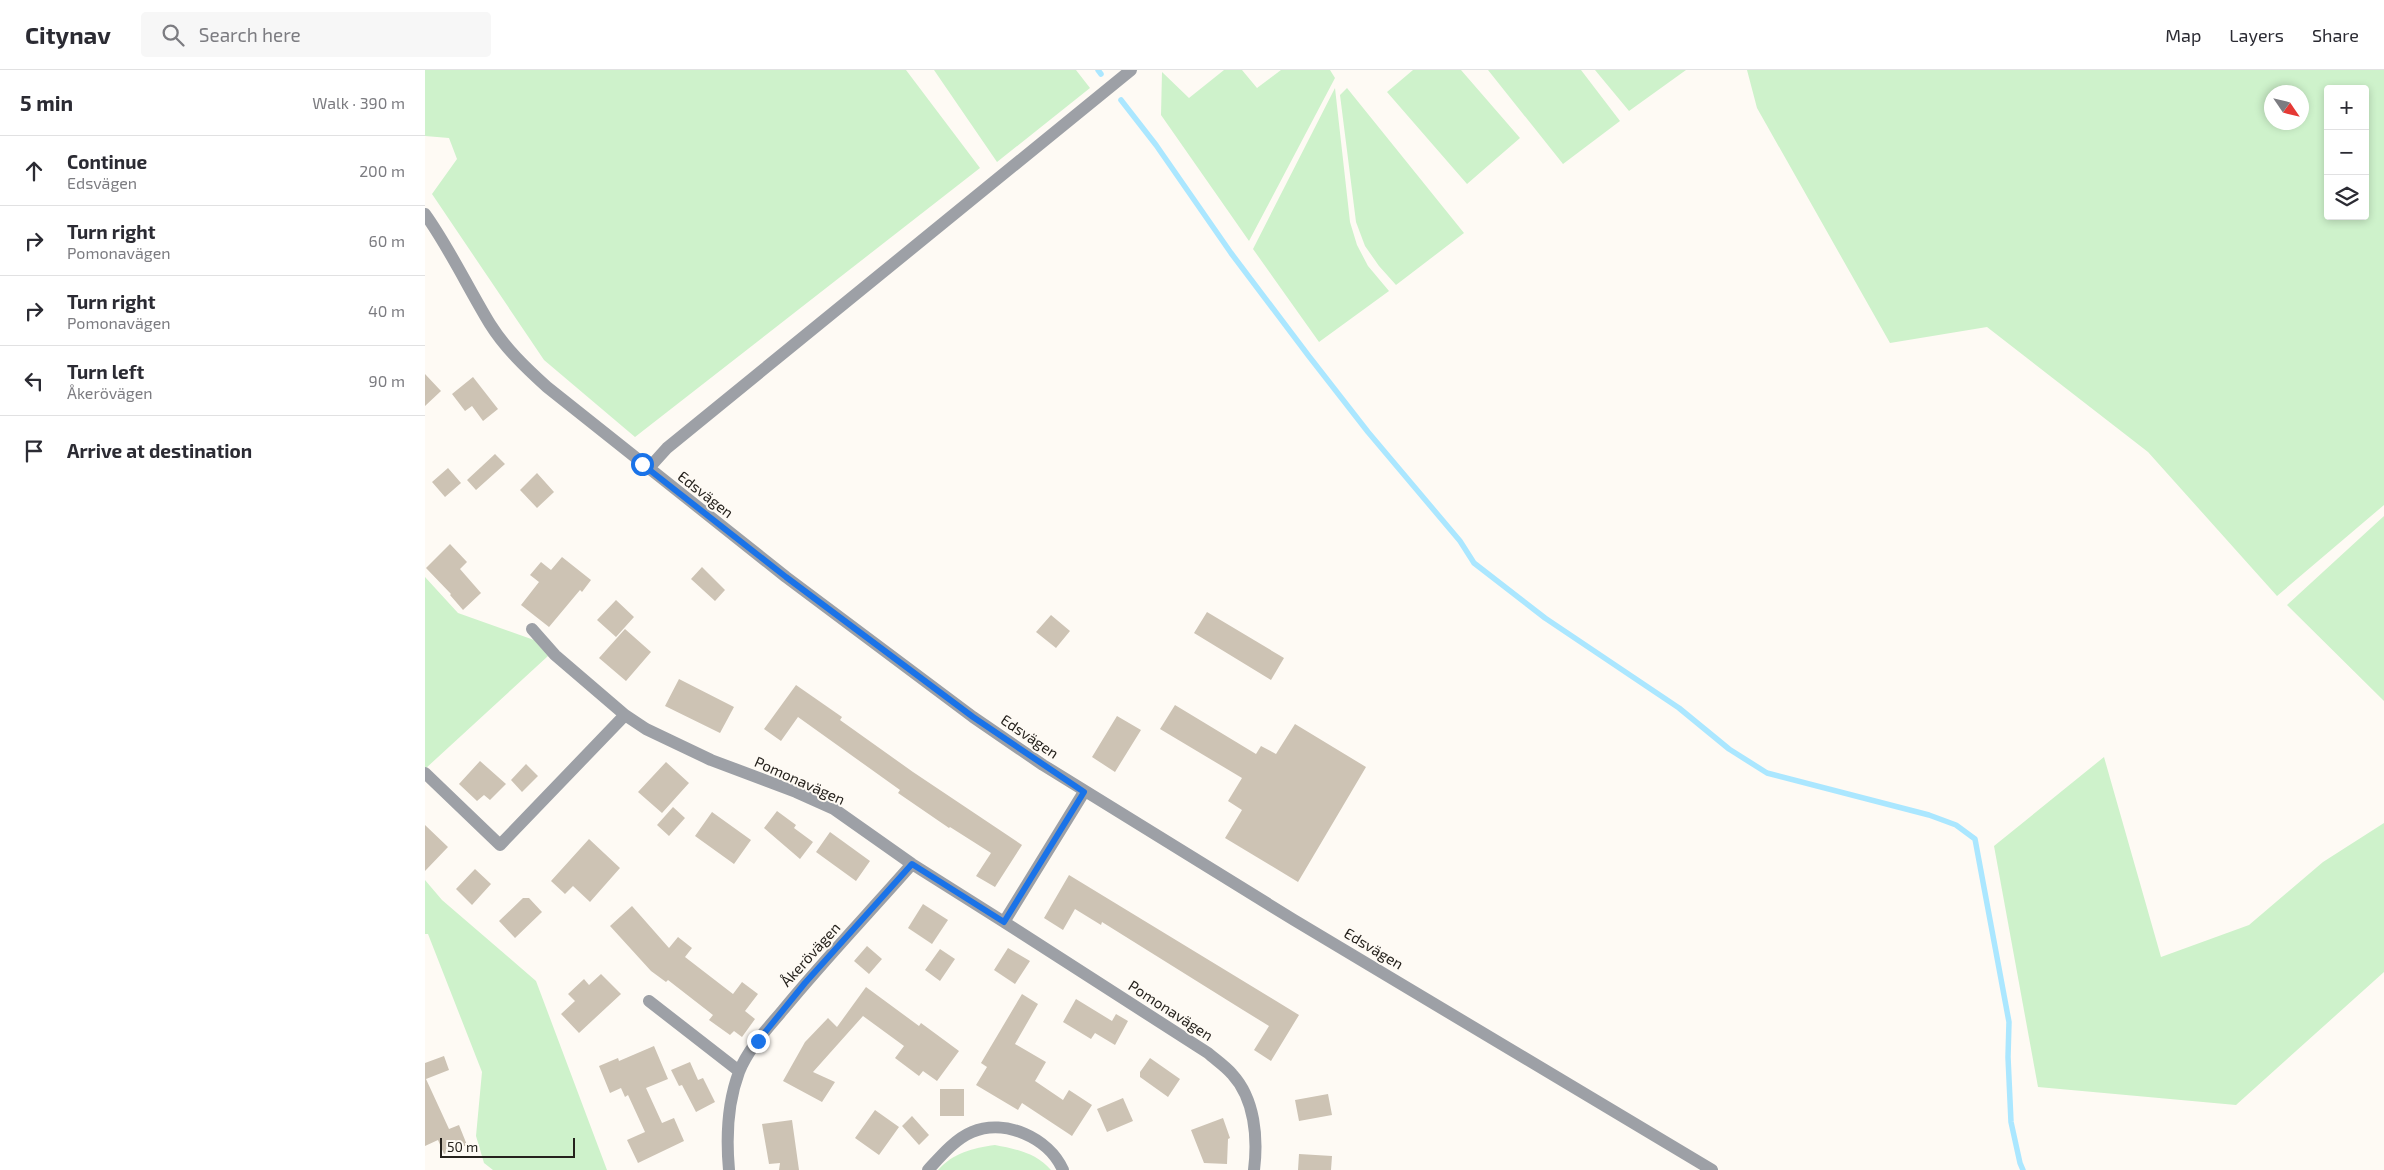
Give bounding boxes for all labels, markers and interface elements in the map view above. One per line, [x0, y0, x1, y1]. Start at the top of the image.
search box [141, 12, 491, 57]
text: Citynav [25, 20, 111, 49]
icon: search [159, 21, 187, 49]
text: Search here [199, 23, 301, 46]
text: Map [2165, 24, 2201, 46]
text: Layers [2229, 24, 2284, 46]
text: Share [2312, 24, 2359, 46]
north arrow [2264, 85, 2309, 130]
map controls [2324, 85, 2369, 220]
button: + [2324, 85, 2369, 130]
text: 5 min [20, 90, 73, 115]
text: Walk · 390 m [312, 93, 405, 112]
button: − [2324, 130, 2369, 175]
text: Continue [67, 150, 147, 173]
icon: ahead [20, 157, 48, 185]
text: 200 m [359, 161, 405, 180]
text: Edsvägen [67, 173, 137, 192]
button: layers [2324, 175, 2369, 220]
text: Turn right [67, 220, 155, 243]
icon: right [20, 227, 48, 255]
text: 60 m [369, 231, 405, 250]
text: Pomonavägen [67, 243, 171, 262]
text: Turn right [67, 290, 155, 313]
icon: right [20, 297, 48, 325]
text: 40 m [368, 301, 405, 320]
text: Pomonavägen [67, 313, 171, 332]
text: Turn left [67, 360, 144, 383]
icon: left [20, 367, 48, 395]
text: 90 m [369, 371, 405, 390]
text: Åkerövägen [67, 383, 153, 402]
icon: arrive [20, 437, 48, 465]
text: Arrive at destination [67, 439, 252, 462]
route start [631, 453, 654, 476]
street label: Edsvägen [675, 467, 737, 521]
street label: Edsvägen [998, 710, 1062, 762]
street label: Pomonavägen [752, 752, 848, 808]
street label: Åkerövägen [776, 918, 844, 990]
street label: Edsvägen [1341, 923, 1407, 973]
street label: Pomonavägen [1125, 976, 1217, 1044]
route end [747, 1030, 770, 1053]
scale bar [440, 1135, 575, 1158]
text: 50 m [447, 1138, 478, 1155]

